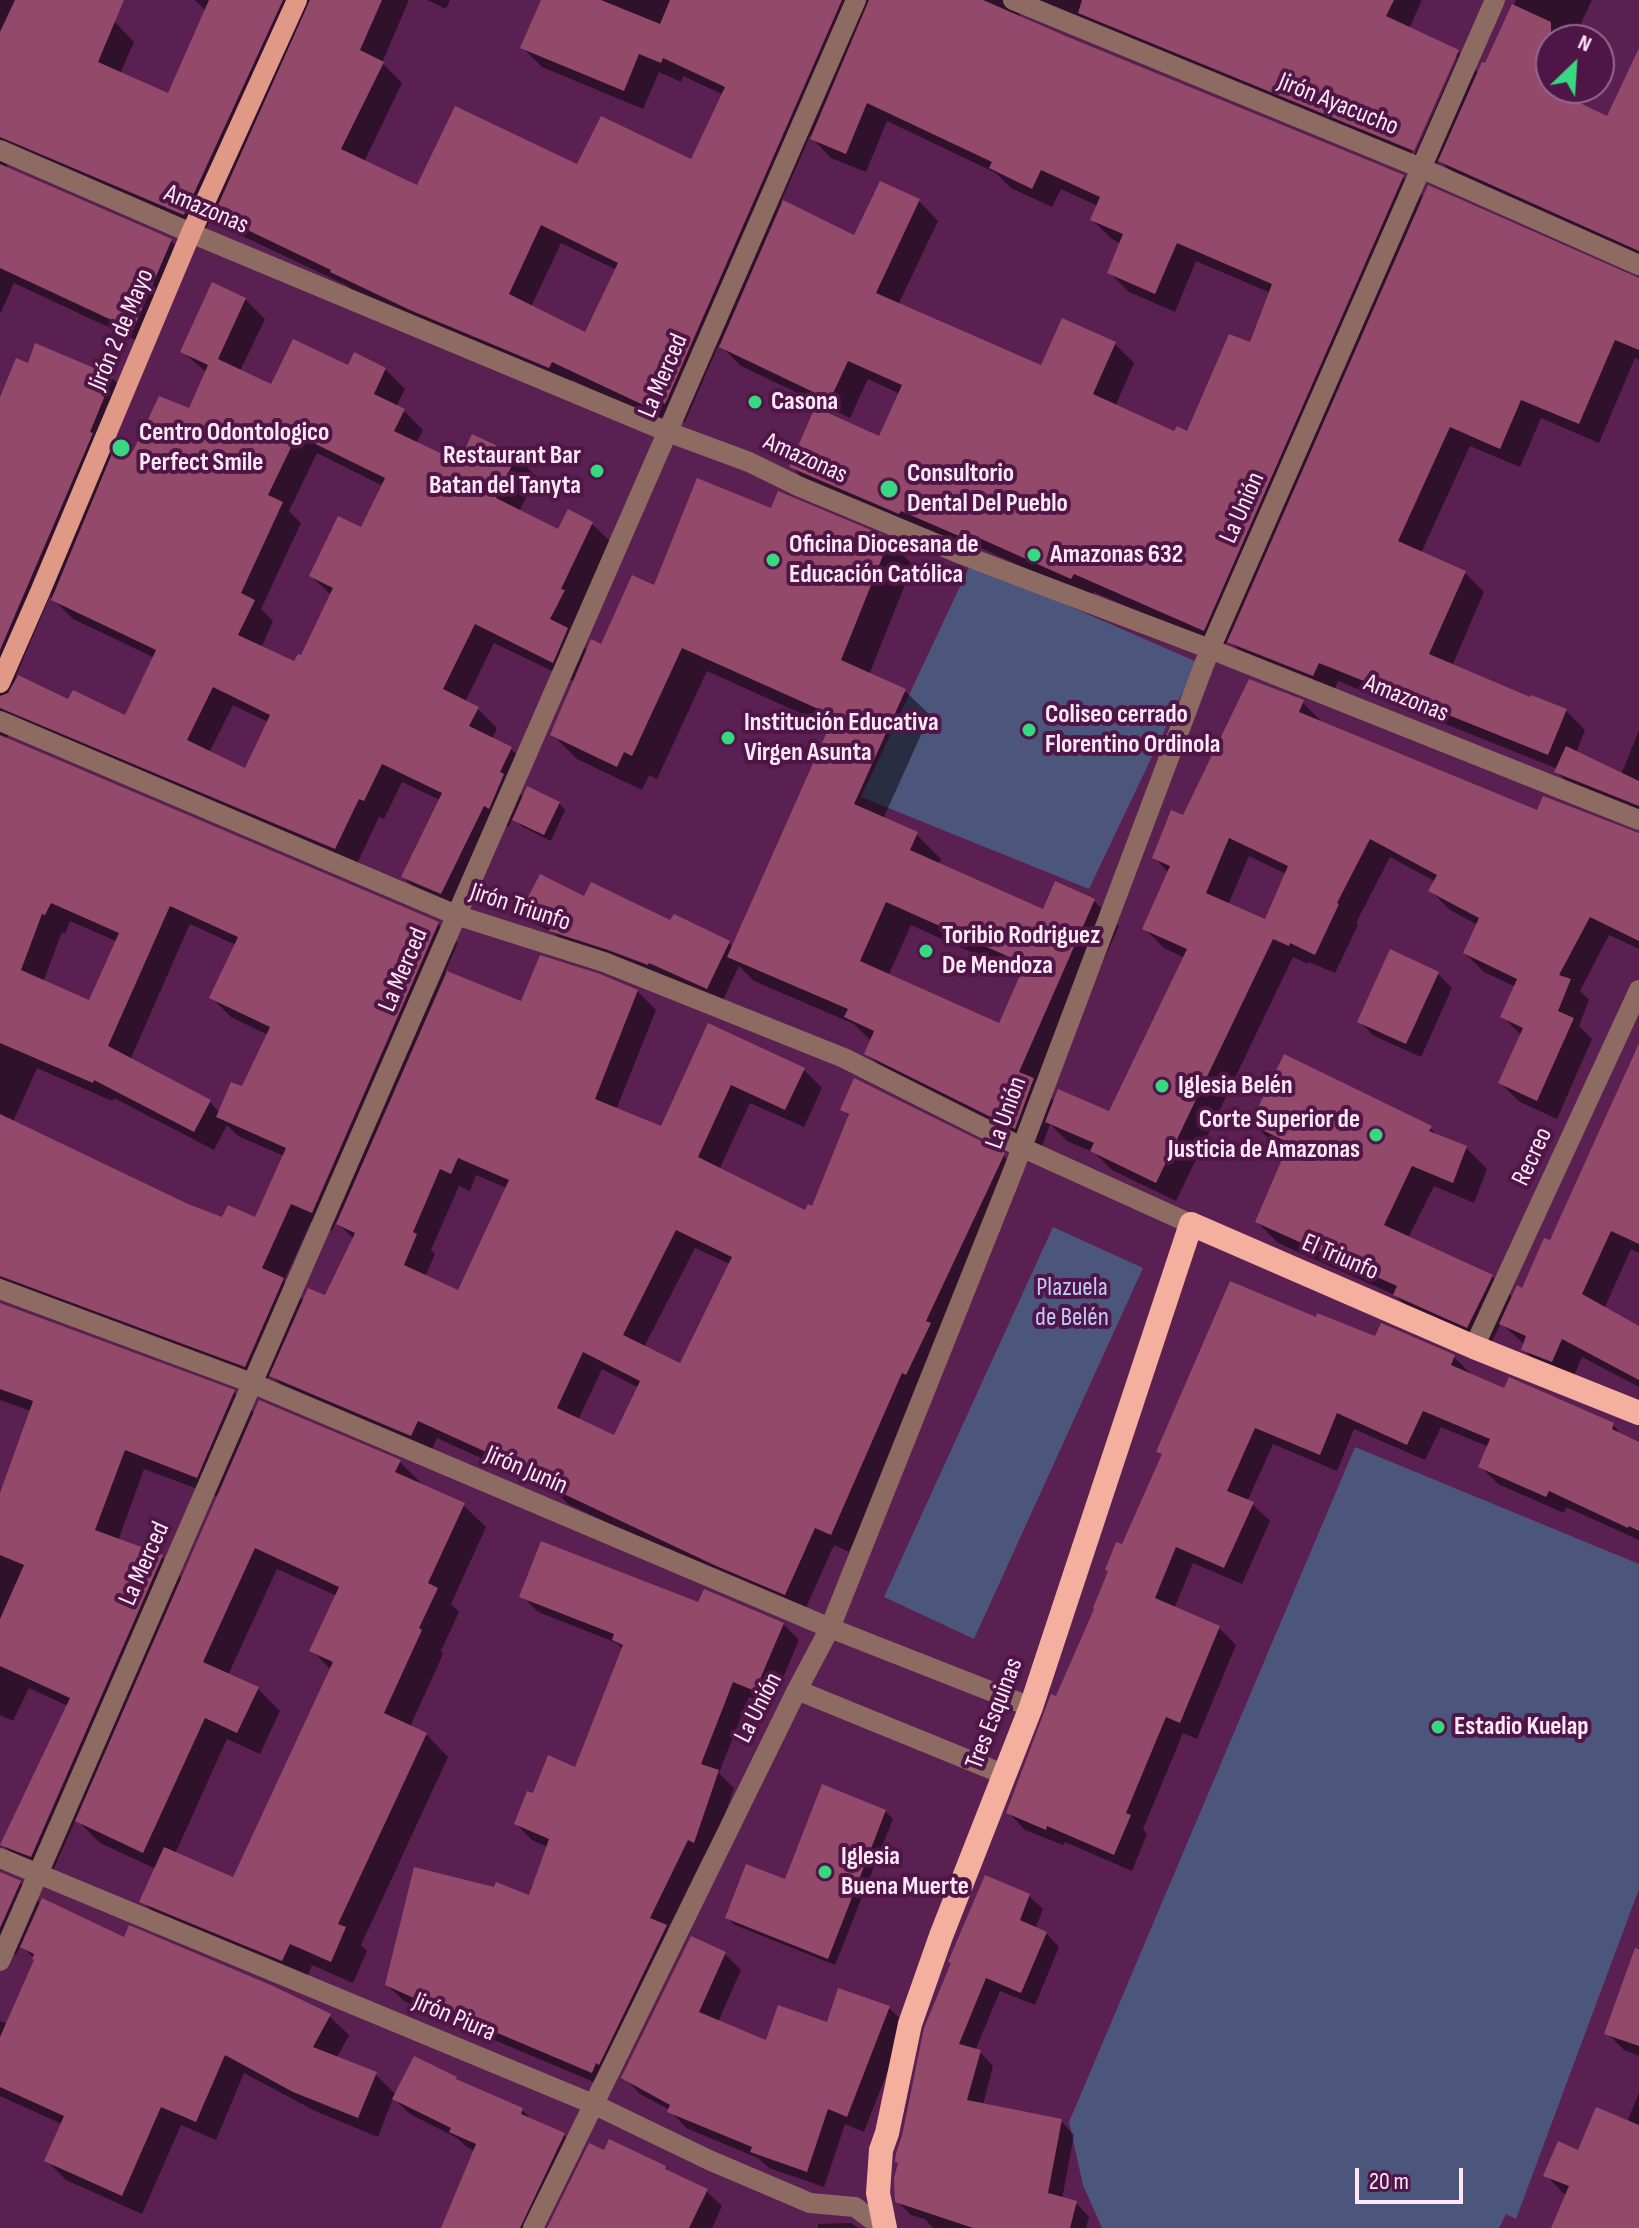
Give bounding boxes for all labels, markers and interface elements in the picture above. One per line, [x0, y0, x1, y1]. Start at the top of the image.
north arrow [1535, 24, 1615, 104]
text: N [1573, 29, 1596, 58]
street label: Jirón Ayacucho [1273, 67, 1403, 143]
street label: Amazonas [159, 178, 253, 242]
street label: Jirón 2 de Mayo [82, 264, 162, 396]
street label: La Merced [632, 329, 696, 423]
place label: Casona [771, 386, 838, 418]
marker: Casona [746, 393, 764, 411]
place label: Centro Odontologico Perfect Smile [139, 417, 329, 478]
street label: Amazonas [758, 427, 852, 491]
marker: Centro Odontologico Perfect Smile [110, 437, 132, 459]
place label: Restaurant Bar Batan del Tanyta [429, 440, 581, 502]
place label: Consultorio Dental Del Pueblo [907, 458, 1068, 520]
marker: Restaurant Bar Batan del Tanyta [588, 462, 606, 480]
street label: La Unión [1214, 468, 1272, 548]
marker: Consultorio Dental Del Pueblo [878, 478, 900, 500]
place label: Oficina Diocesana de Educación Católica [789, 529, 979, 590]
place label: Amazonas 632 [1050, 539, 1183, 571]
marker: Amazonas 632 [1025, 546, 1043, 564]
marker: Oficina Diocesana de Educación Católica [764, 551, 782, 569]
street label: Amazonas [1359, 668, 1453, 730]
place label: Coliseo cerrado Florentino Ordinola [1045, 699, 1220, 760]
place label: Institución Educativa Virgen Asunta [744, 707, 939, 768]
marker: Coliseo cerrado Florentino Ordinola [1020, 721, 1038, 739]
marker: Institución Educativa Virgen Asunta [719, 729, 737, 747]
street label: Jirón Triunfo [466, 877, 574, 939]
place label: Toribio Rodriguez De Mendoza [942, 920, 1100, 982]
street label: La Merced [372, 923, 436, 1017]
marker: Toribio Rodriguez De Mendoza [917, 942, 935, 960]
place label: Iglesia Belén [1178, 1070, 1292, 1102]
street label: La Unión [980, 1073, 1034, 1153]
marker: Iglesia Belén [1153, 1077, 1171, 1095]
place label: Corte Superior de Justicia de Amazonas [1168, 1104, 1360, 1166]
street label: Recreo [1506, 1123, 1560, 1191]
marker: Corte Superior de Justicia de Amazonas [1367, 1126, 1385, 1144]
street label: El Triunfo [1297, 1228, 1383, 1288]
park label: Plazuela de Belén [1035, 1272, 1109, 1334]
street label: Jirón Junín [480, 1440, 572, 1502]
street label: La Merced [113, 1517, 177, 1611]
street label: Tres Esquinas [960, 1654, 1030, 1774]
street label: La Unión [728, 1668, 790, 1748]
place label: Estadio Kuelap [1454, 1711, 1589, 1743]
marker: Estadio Kuelap [1429, 1718, 1447, 1736]
place label: Iglesia Buena Muerte [841, 1841, 969, 1902]
marker: Iglesia Buena Muerte [816, 1863, 834, 1881]
street label: Jirón Piura [408, 1987, 500, 2049]
scale bar [1359, 2152, 1467, 2202]
text: 20 m [1369, 2167, 1409, 2196]

